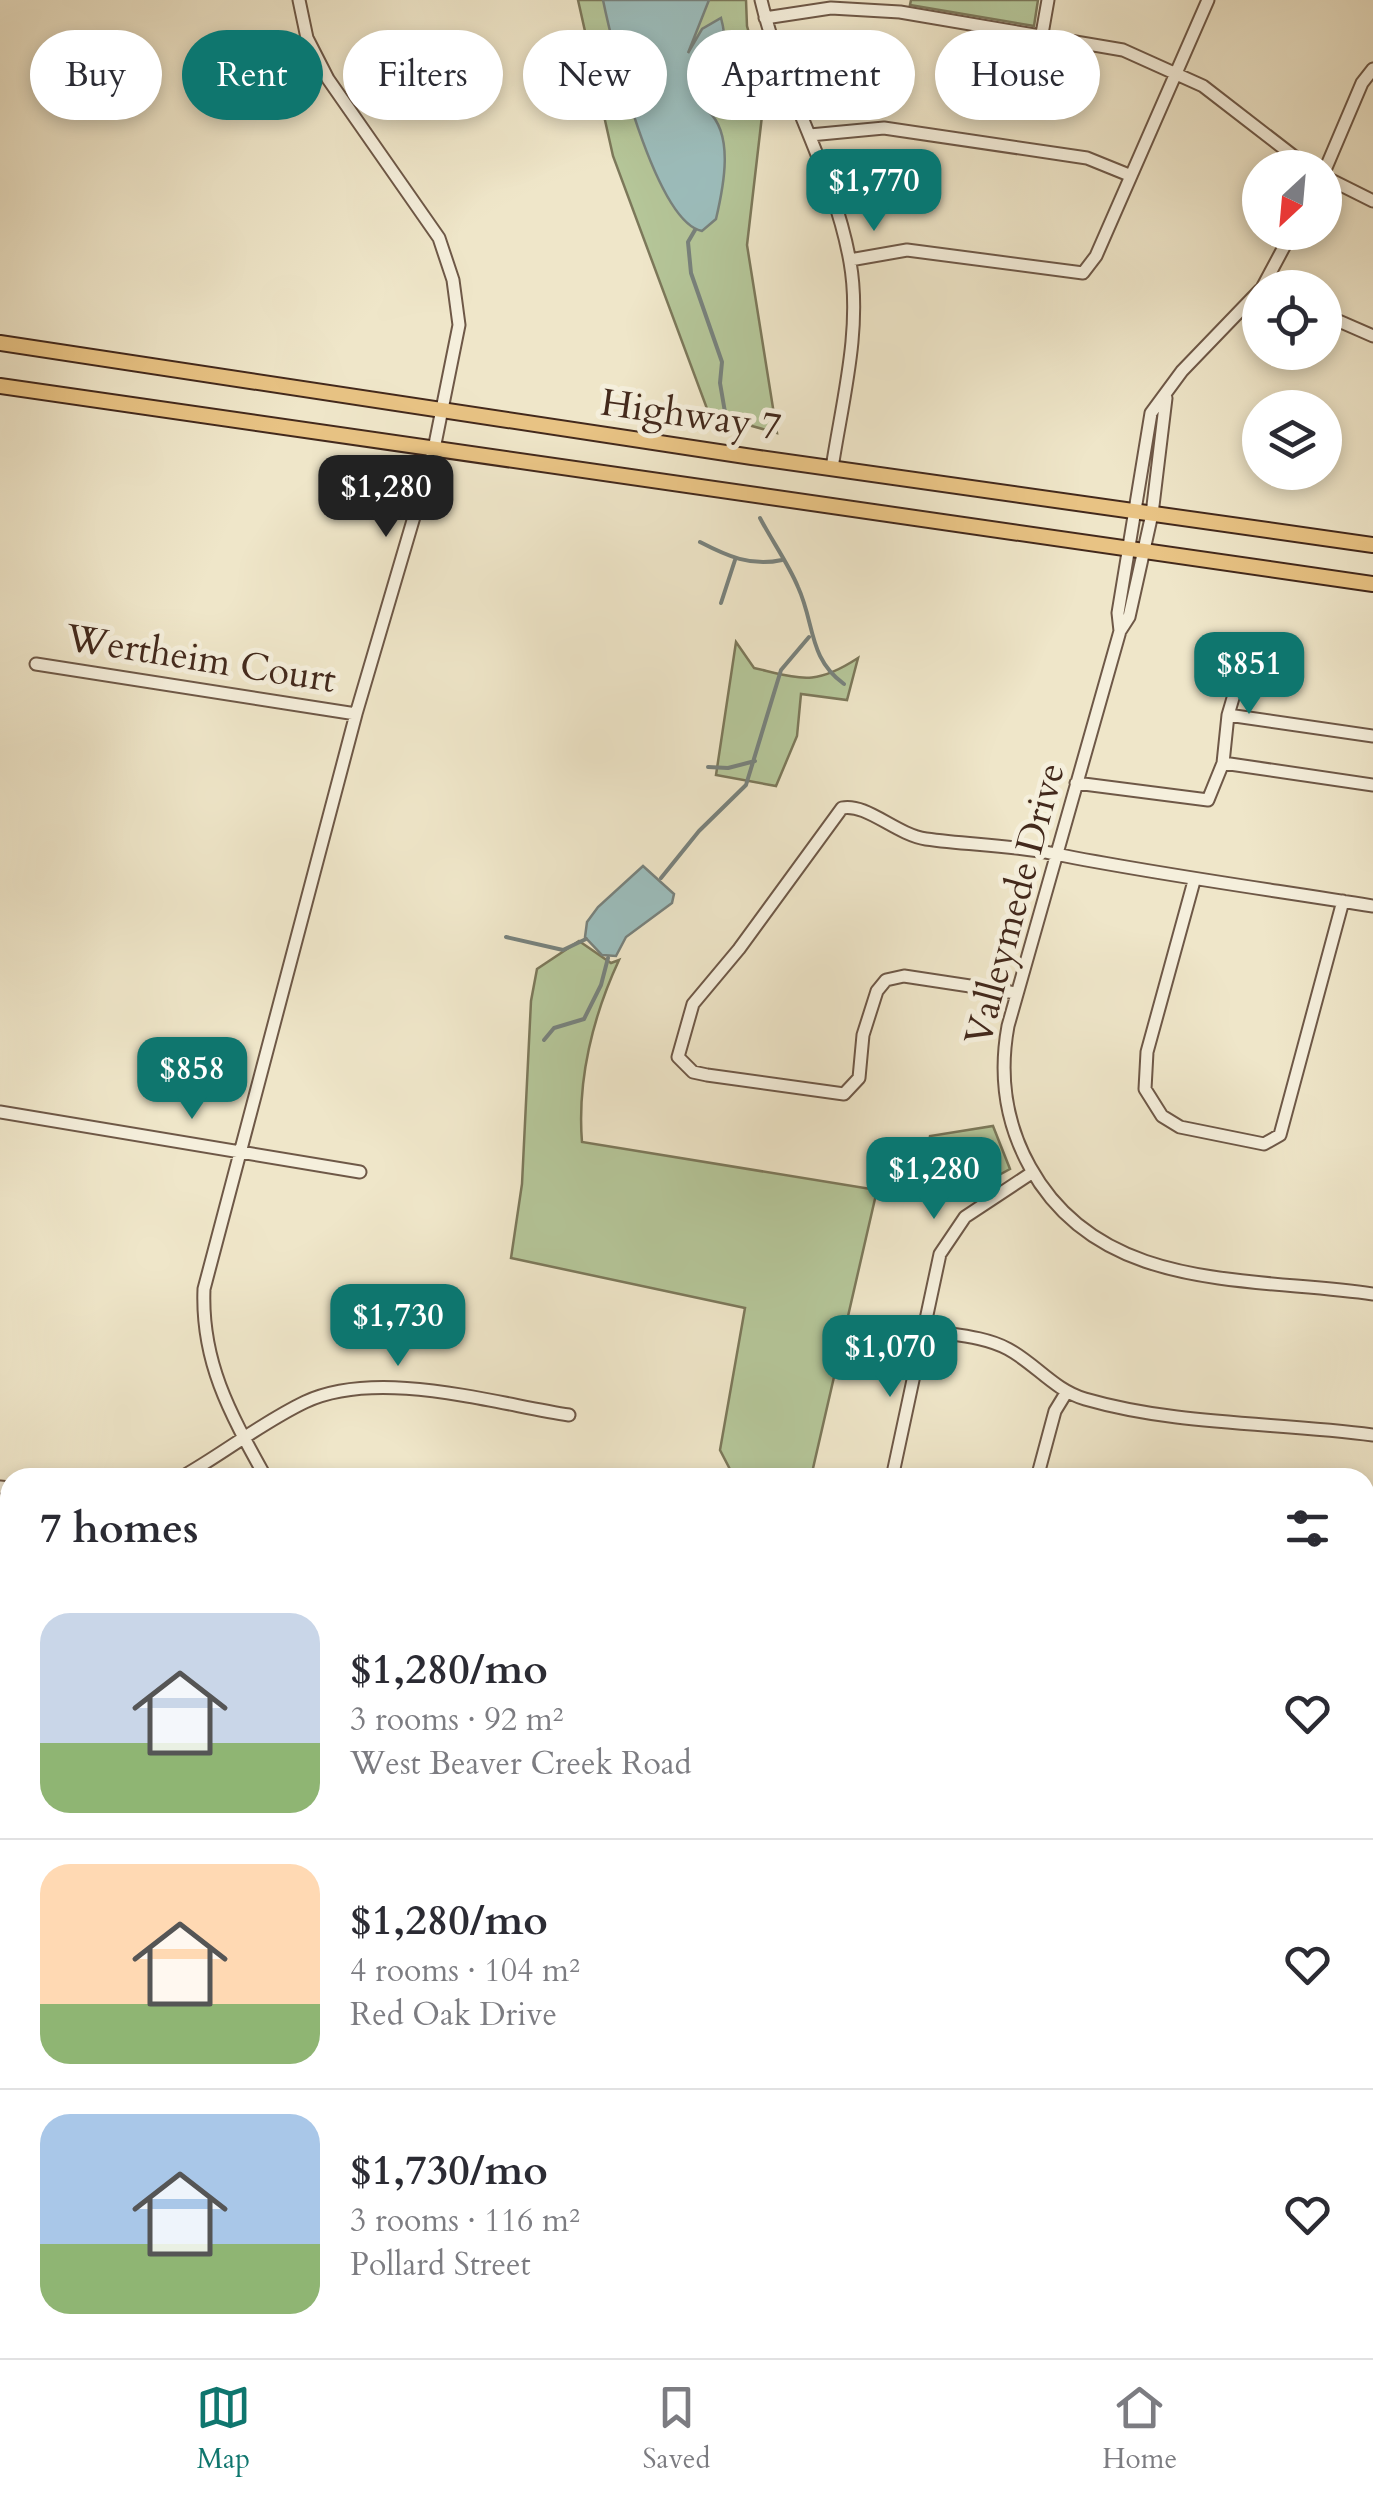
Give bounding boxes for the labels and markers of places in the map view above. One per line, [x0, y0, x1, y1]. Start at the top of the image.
pin: $1,770 [793, 149, 955, 234]
pin: $1,280 [305, 455, 467, 540]
pin: $851 [1190, 632, 1308, 717]
pin: $858 [133, 1037, 251, 1122]
pin: $1,280 [853, 1137, 1015, 1222]
pin: $1,730 [317, 1284, 479, 1369]
pin: $1,070 [809, 1315, 971, 1400]

